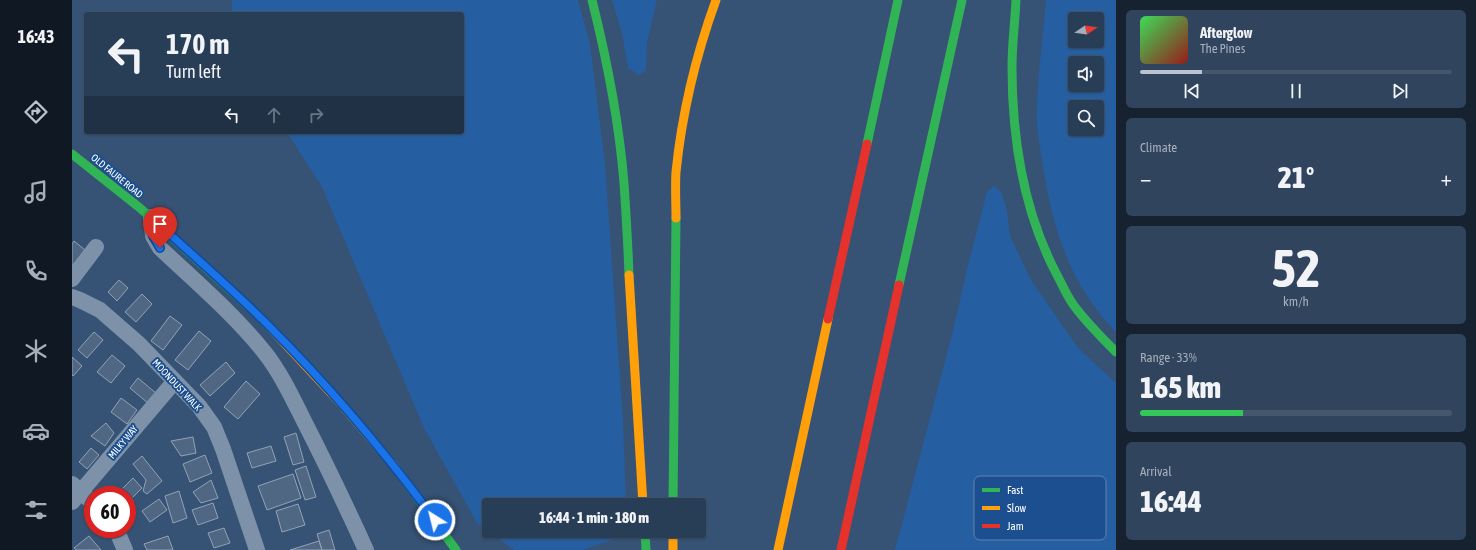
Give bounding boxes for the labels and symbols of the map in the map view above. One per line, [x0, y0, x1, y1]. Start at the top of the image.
north arrow [1068, 12, 1104, 48]
street label: OLD FAURE ROAD [89, 152, 145, 200]
pin [143, 207, 177, 248]
street label: MOONDUST WALK [150, 357, 204, 413]
street label: MILKY WAY [106, 423, 140, 461]
legend [974, 476, 1106, 540]
text: Fast [1007, 484, 1023, 496]
speed limit sign: 60 [84, 486, 136, 538]
position arrow [414, 499, 456, 541]
text: Slow [1007, 502, 1026, 514]
text: Jam [1007, 520, 1024, 532]

